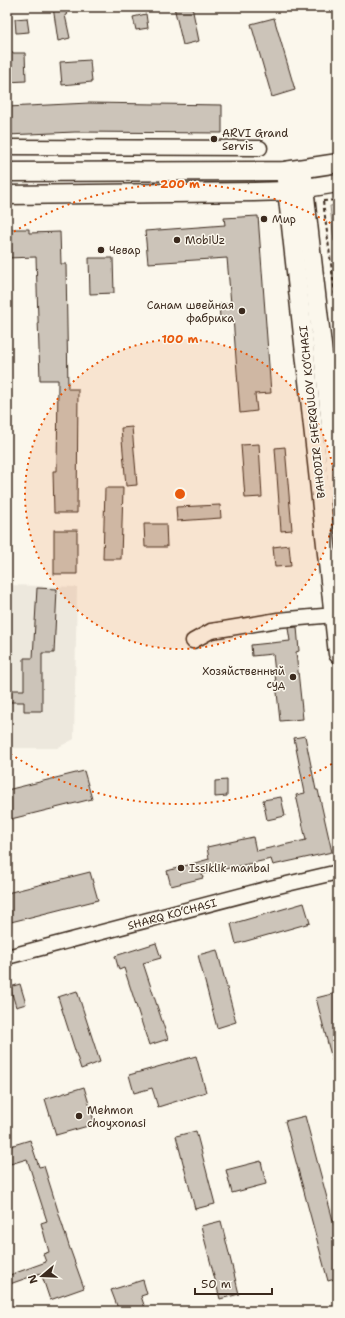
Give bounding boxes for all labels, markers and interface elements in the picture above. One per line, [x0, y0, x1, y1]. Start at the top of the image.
place label: ARVI Grand Servis [222, 126, 288, 154]
marker: ARVI Grand Servis [209, 134, 219, 144]
text: 200 m [160, 176, 200, 192]
place label: Мир [272, 212, 296, 227]
marker: Мир [259, 214, 269, 224]
place label: MobiUz [185, 233, 225, 248]
marker: MobiUz [172, 235, 182, 245]
place label: Чевар [109, 243, 141, 258]
marker: Чевар [96, 245, 106, 255]
place label: Санам швейная фабрика [147, 298, 234, 326]
marker: Санам швейная фабрика [237, 306, 247, 316]
street label: BAHODIR SHERQULOV KO‘CHASI [296, 325, 329, 499]
text: 100 m [162, 331, 199, 347]
centre of rings [173, 487, 187, 501]
place label: Хозяйственный суд [202, 664, 285, 692]
marker: Хозяйственный суд [288, 672, 298, 682]
place label: Issiklik manbai [189, 861, 270, 876]
marker: Issiklik manbai [176, 863, 186, 873]
street label: SHARQ KO‘CHASI [126, 895, 218, 934]
place label: Mehmon choyxonasi [87, 1103, 146, 1131]
marker: Mehmon choyxonasi [74, 1111, 84, 1121]
north arrow [22, 1256, 62, 1296]
scale bar [195, 1270, 272, 1296]
text: N [24, 1272, 42, 1286]
text: 50 m [201, 1276, 231, 1292]

